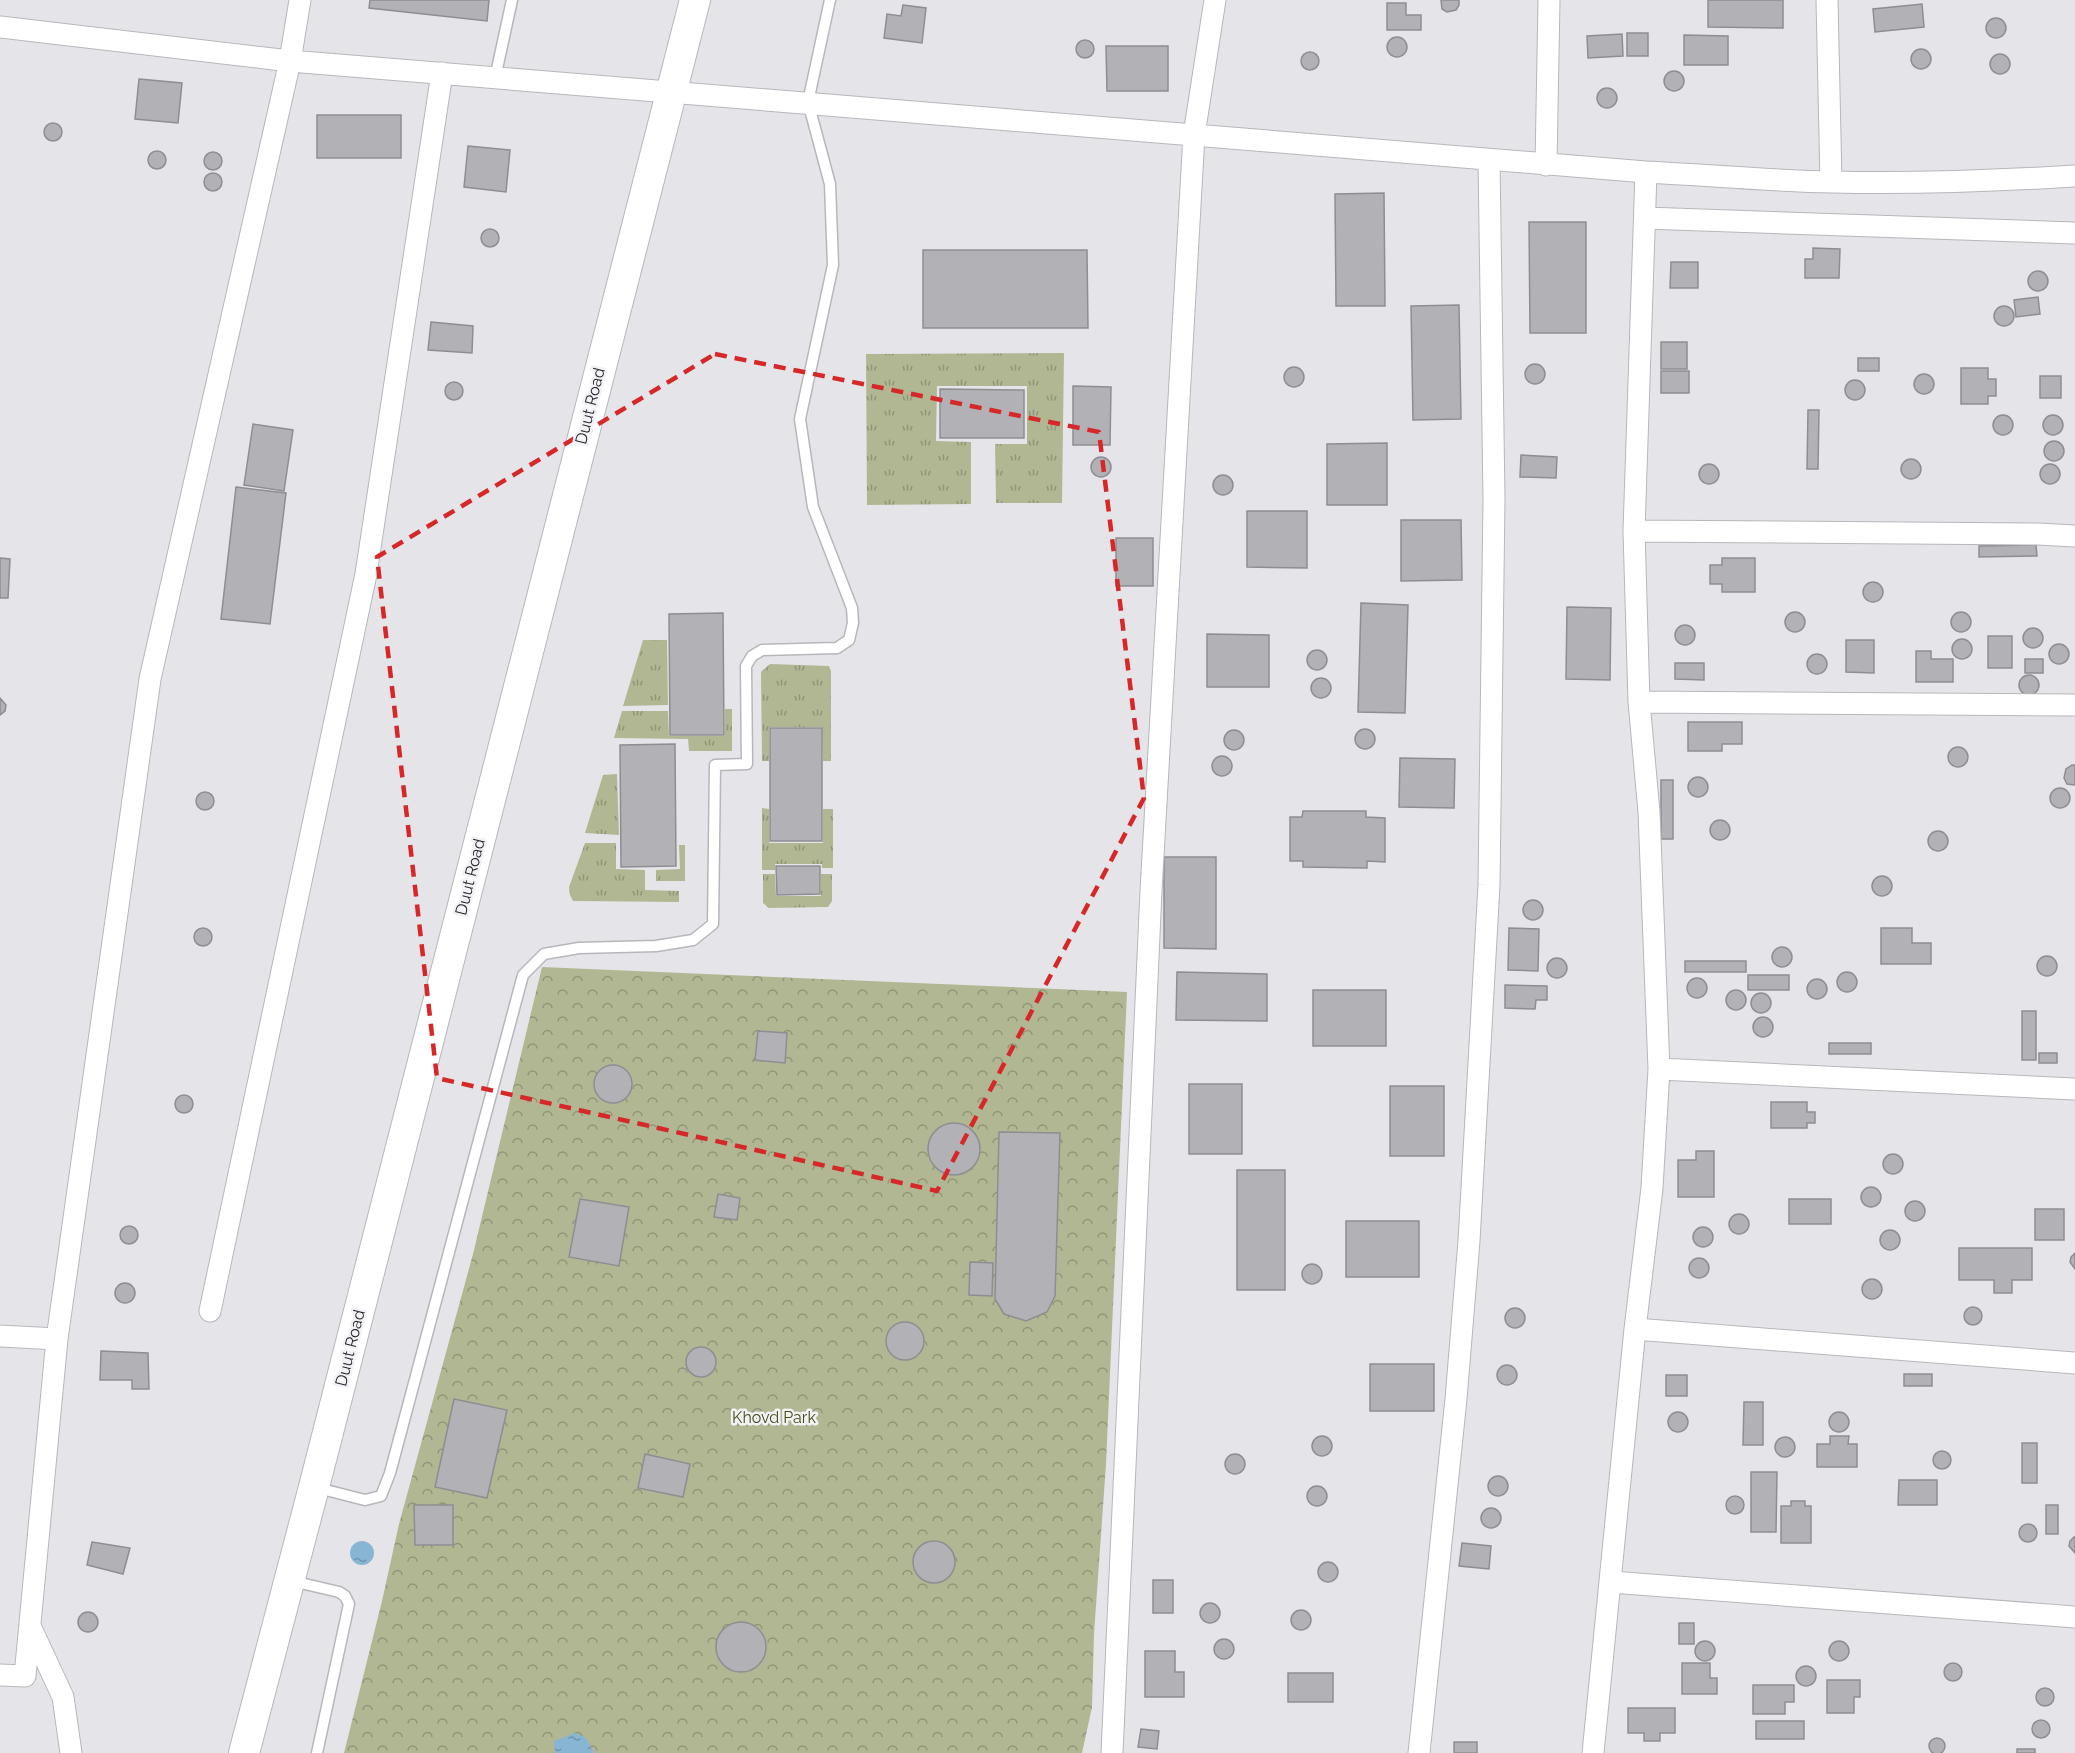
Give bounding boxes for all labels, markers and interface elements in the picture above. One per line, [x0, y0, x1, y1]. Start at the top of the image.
street label: Duut Road [571, 366, 609, 446]
street label: Duut Road [451, 837, 489, 917]
street label: Duut Road [331, 1308, 369, 1388]
park label: Khovd Park [732, 1408, 816, 1427]

